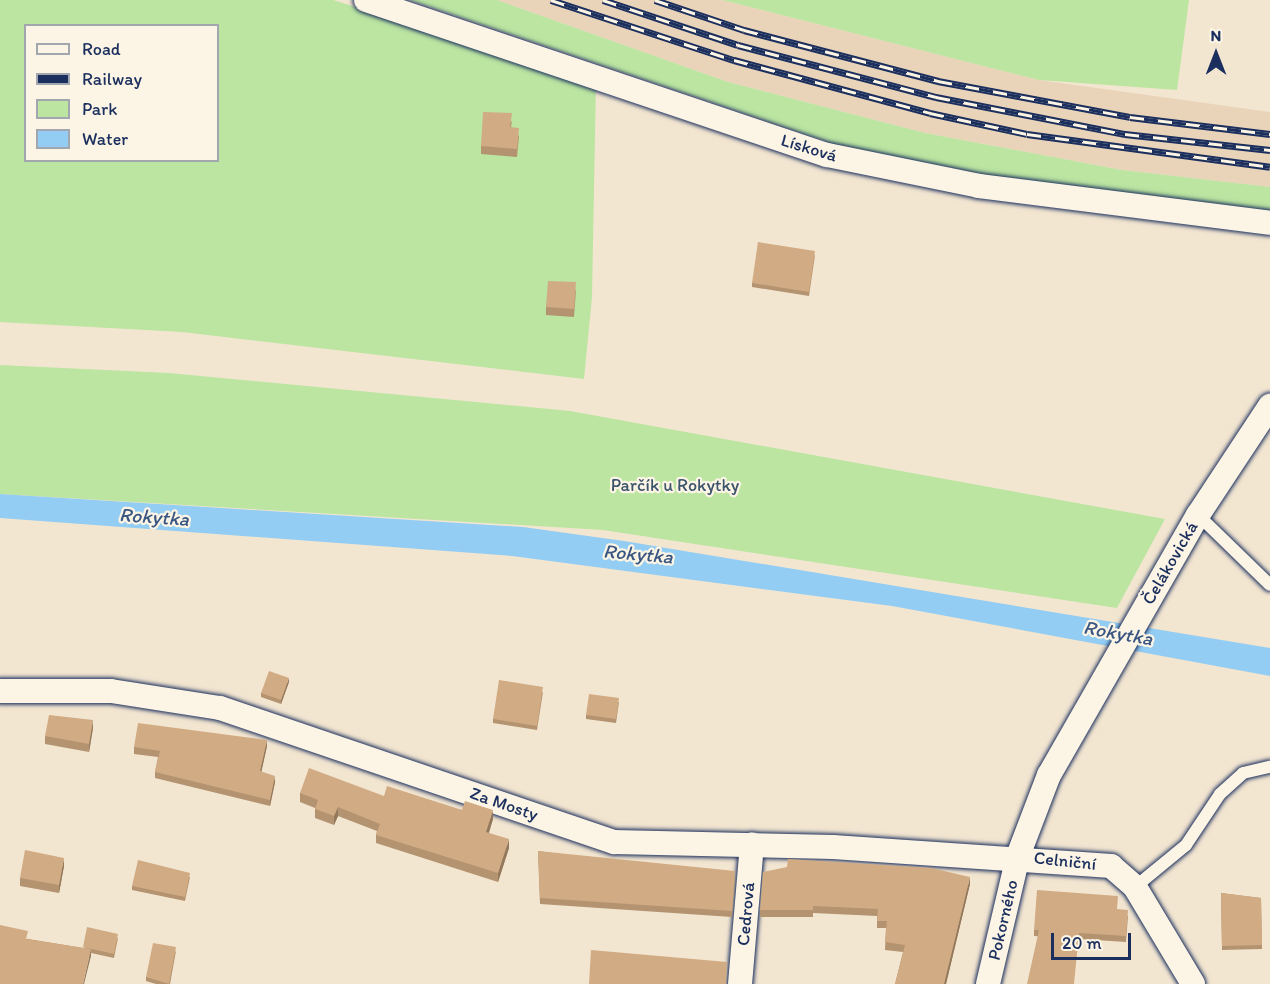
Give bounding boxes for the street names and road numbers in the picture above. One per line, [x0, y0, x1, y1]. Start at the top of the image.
street label: Lísková [778, 129, 840, 167]
street label: Čelákovická [1137, 517, 1203, 609]
street label: Za Mosty [467, 782, 541, 826]
street label: Celniční [1033, 847, 1097, 875]
street label: Pokorného [983, 878, 1023, 962]
street label: Cedrová [732, 881, 760, 947]

